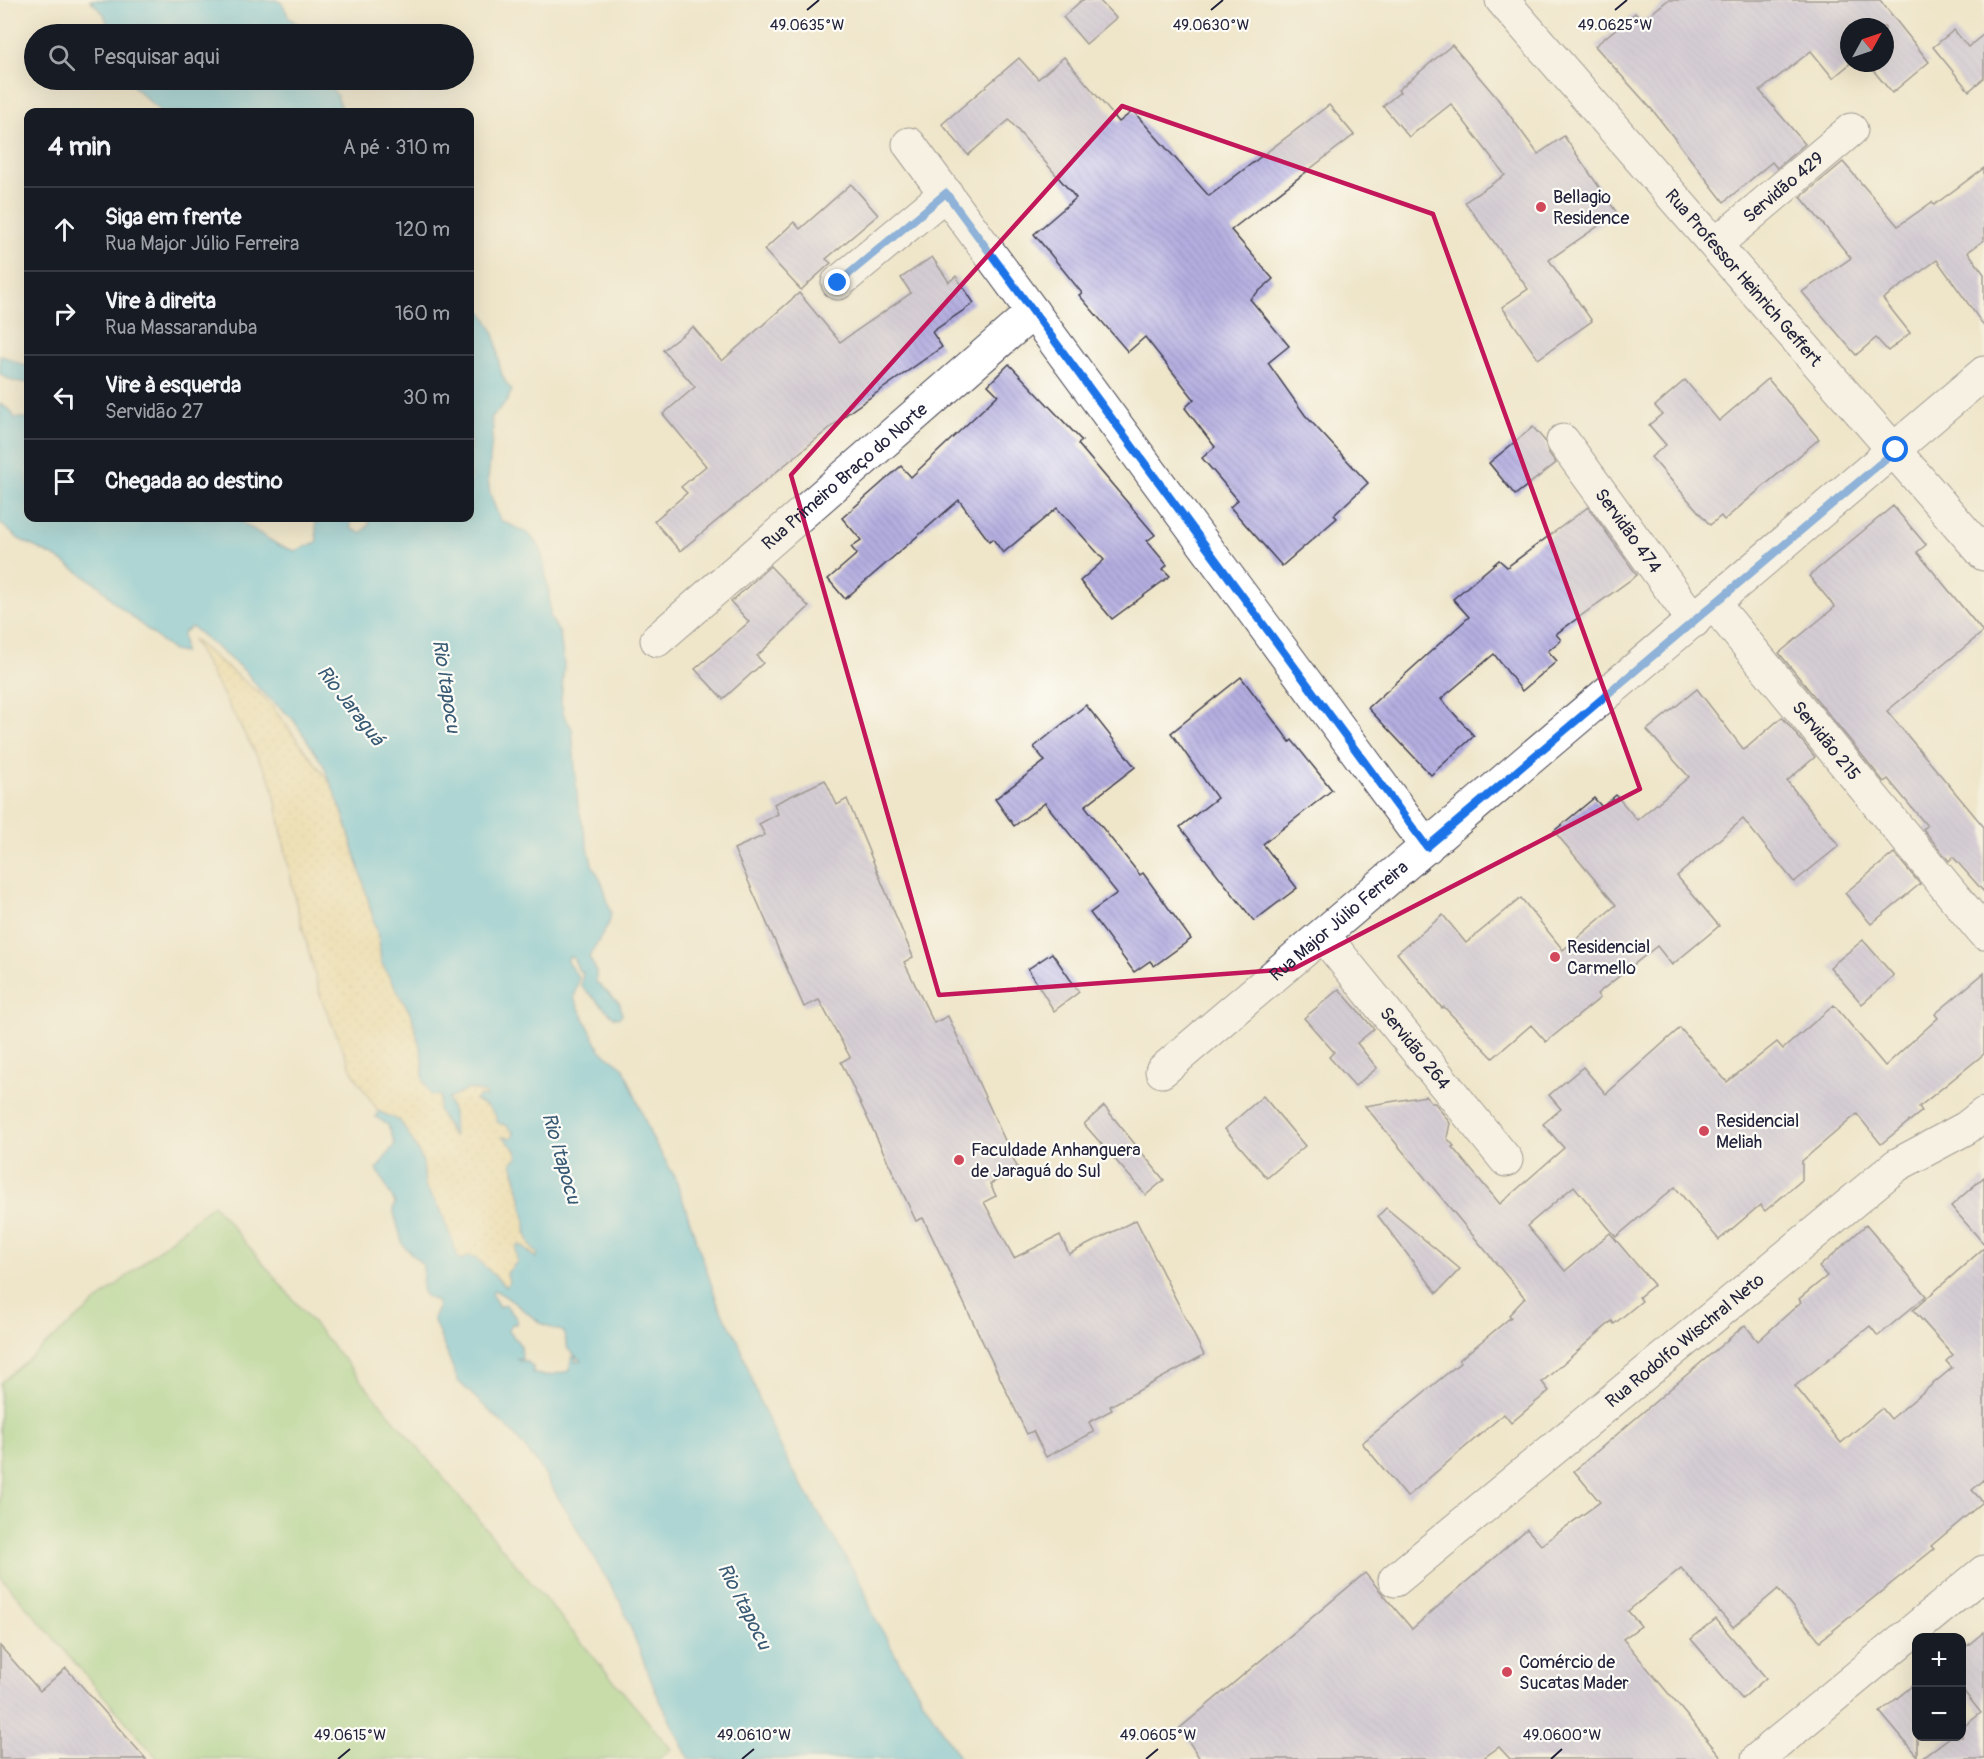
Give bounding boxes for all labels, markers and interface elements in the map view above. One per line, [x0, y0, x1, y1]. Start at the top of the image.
text: 49.0635°W [770, 16, 844, 35]
text: 49.0630°W [1173, 16, 1250, 35]
text: 49.0625°W [1578, 16, 1652, 35]
north arrow [1840, 18, 1894, 72]
search box [24, 24, 474, 90]
icon: search [45, 41, 78, 74]
text: Pesquisar aqui [93, 43, 219, 71]
text: 4 min [48, 131, 111, 163]
text: A pé · 310 m [343, 135, 450, 160]
street label: Servidão 429 [1738, 147, 1829, 228]
street label: Rua Professor Heinrich Geffert [1660, 185, 1827, 372]
place label: Bellagio Residence [1553, 186, 1629, 230]
marker: Bellagio Residence [1534, 200, 1548, 214]
text: Siga em frente [105, 203, 241, 231]
icon: ahead [48, 213, 81, 246]
text: 120 m [395, 217, 450, 242]
text: Rua Major Júlio Ferreira [105, 231, 299, 256]
route end [824, 269, 850, 295]
text: Vire à direita [105, 287, 216, 315]
icon: right [48, 297, 81, 330]
text: 160 m [395, 301, 450, 326]
text: Rua Massaranduba [105, 315, 257, 340]
text: Vire à esquerda [105, 371, 241, 399]
icon: left [48, 381, 81, 414]
text: 30 m [403, 385, 450, 410]
street label: Rua Primeiro Braço do Norte [757, 398, 933, 555]
text: Servidão 27 [105, 399, 203, 424]
route start [1882, 436, 1908, 462]
icon: arrive [48, 465, 81, 498]
text: Chegada ao destino [105, 467, 283, 495]
street label: Servidão 474 [1589, 484, 1667, 578]
water label: Rio Itapocu [427, 638, 466, 736]
water label: Rio Jaraguá [312, 660, 391, 752]
street label: Servidão 215 [1787, 697, 1865, 785]
street label: Rua Major Júlio Ferreira [1265, 856, 1413, 987]
place label: Residencial Carmello [1567, 936, 1650, 980]
marker: Residencial Carmello [1548, 950, 1562, 964]
street label: Servidão 264 [1374, 1003, 1456, 1095]
water label: Rio Itapocu [537, 1110, 587, 1208]
place label: Residencial Meliah [1716, 1110, 1799, 1154]
marker: Residencial Meliah [1697, 1124, 1711, 1138]
place label: Faculdade Anhanguera de Jaraguá do Sul [971, 1139, 1141, 1183]
marker: Faculdade Anhanguera de Jaraguá do Sul [952, 1153, 966, 1167]
street label: Rua Rodolfo Wischral Neto [1601, 1268, 1770, 1413]
water label: Rio Itapocu [712, 1559, 778, 1655]
map controls [1912, 1633, 1966, 1741]
button: + [1912, 1633, 1966, 1687]
place label: Comércio de Sucatas Mader [1519, 1651, 1629, 1695]
marker: Comércio de Sucatas Mader [1500, 1665, 1514, 1679]
button: − [1912, 1687, 1966, 1741]
text: 49.0615°W [314, 1726, 386, 1745]
text: 49.0610°W [717, 1726, 791, 1745]
text: 49.0605°W [1120, 1726, 1196, 1745]
text: 49.0600°W [1523, 1726, 1601, 1745]

